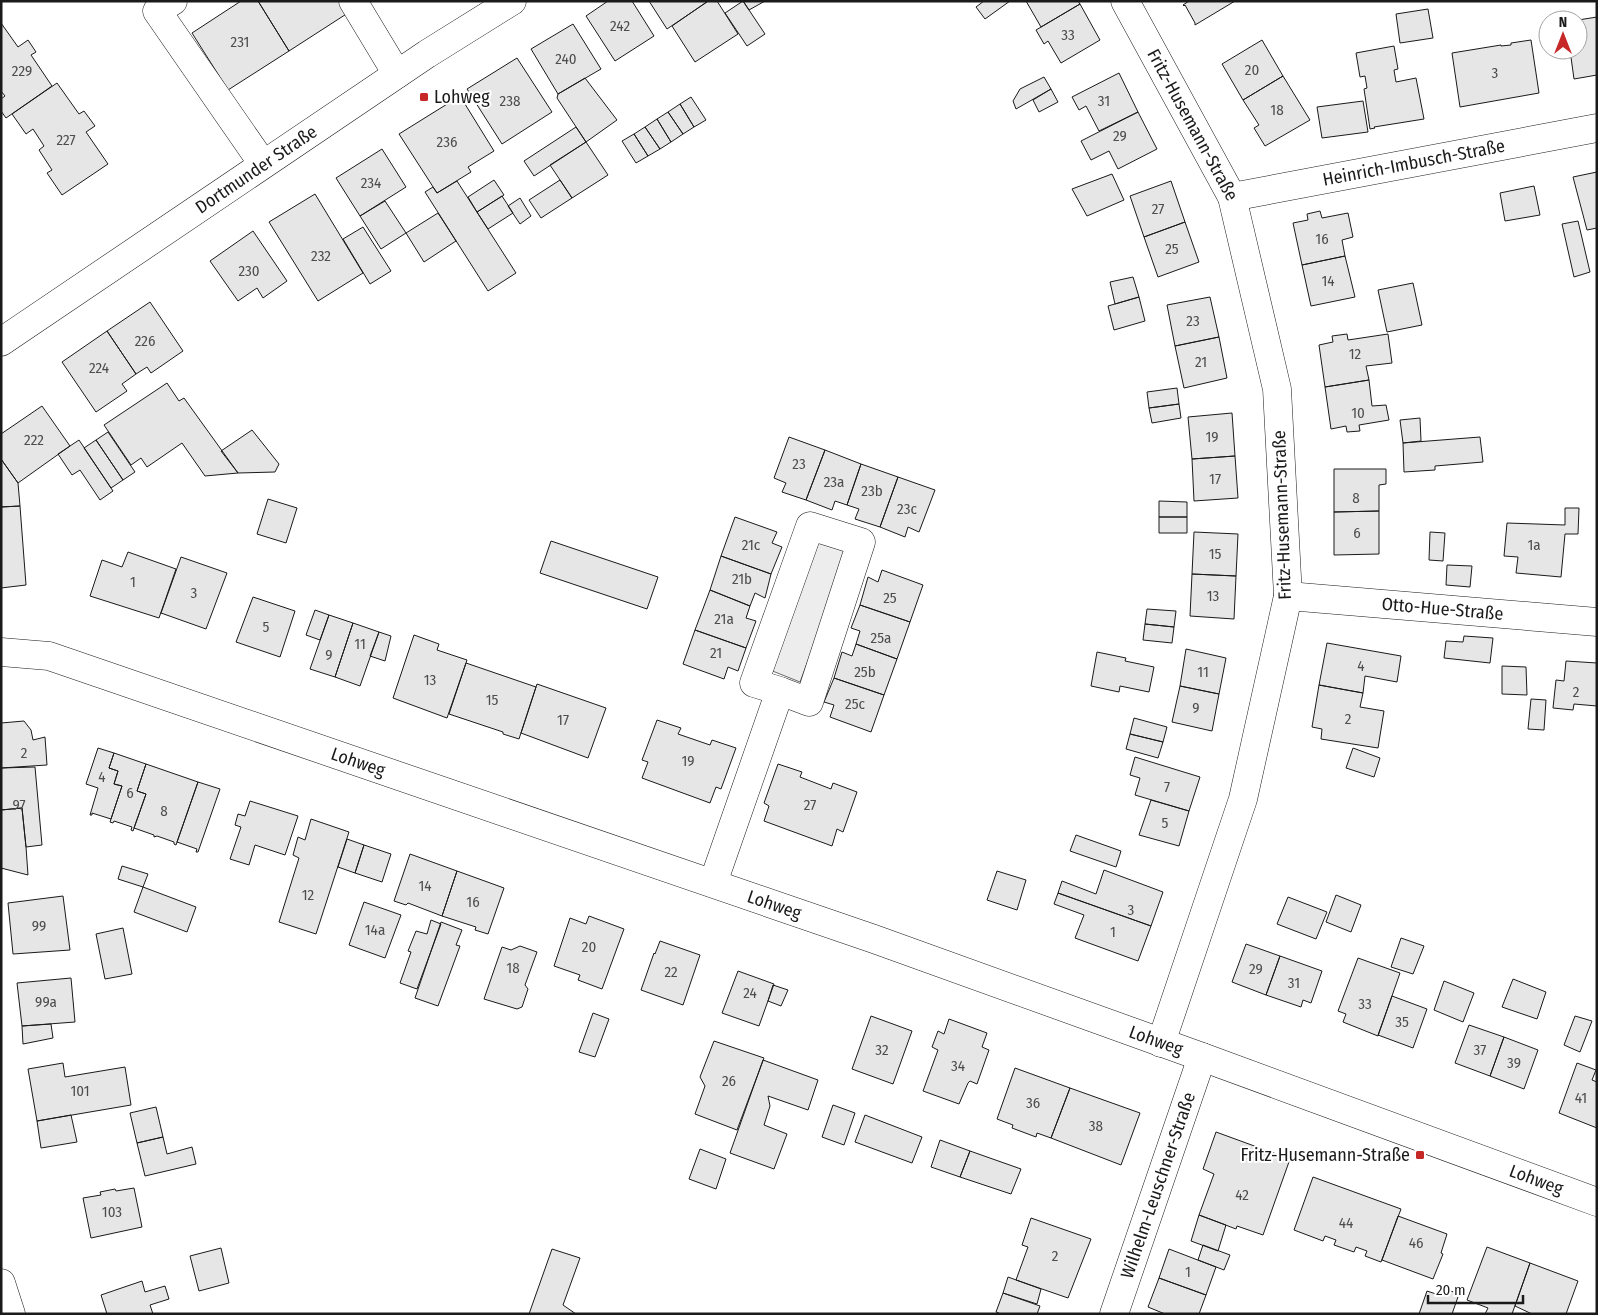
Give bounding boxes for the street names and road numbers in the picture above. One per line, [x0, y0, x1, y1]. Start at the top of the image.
street label: Fritz-Husemann-Straße [1142, 45, 1243, 205]
street label: Dortmunder Straße [191, 121, 321, 218]
street label: Heinrich-Imbusch-Straße [1321, 135, 1507, 191]
street label: Fritz-Husemann-Straße [1268, 430, 1296, 600]
street label: Otto-Hue-Straße [1381, 593, 1504, 625]
street label: Lohweg [328, 743, 389, 782]
street label: Lohweg [744, 885, 805, 924]
street label: Lohweg [1126, 1021, 1186, 1060]
street label: Wilhelm-Leuschner-Straße [1116, 1089, 1200, 1281]
street label: Lohweg [1506, 1160, 1567, 1200]

